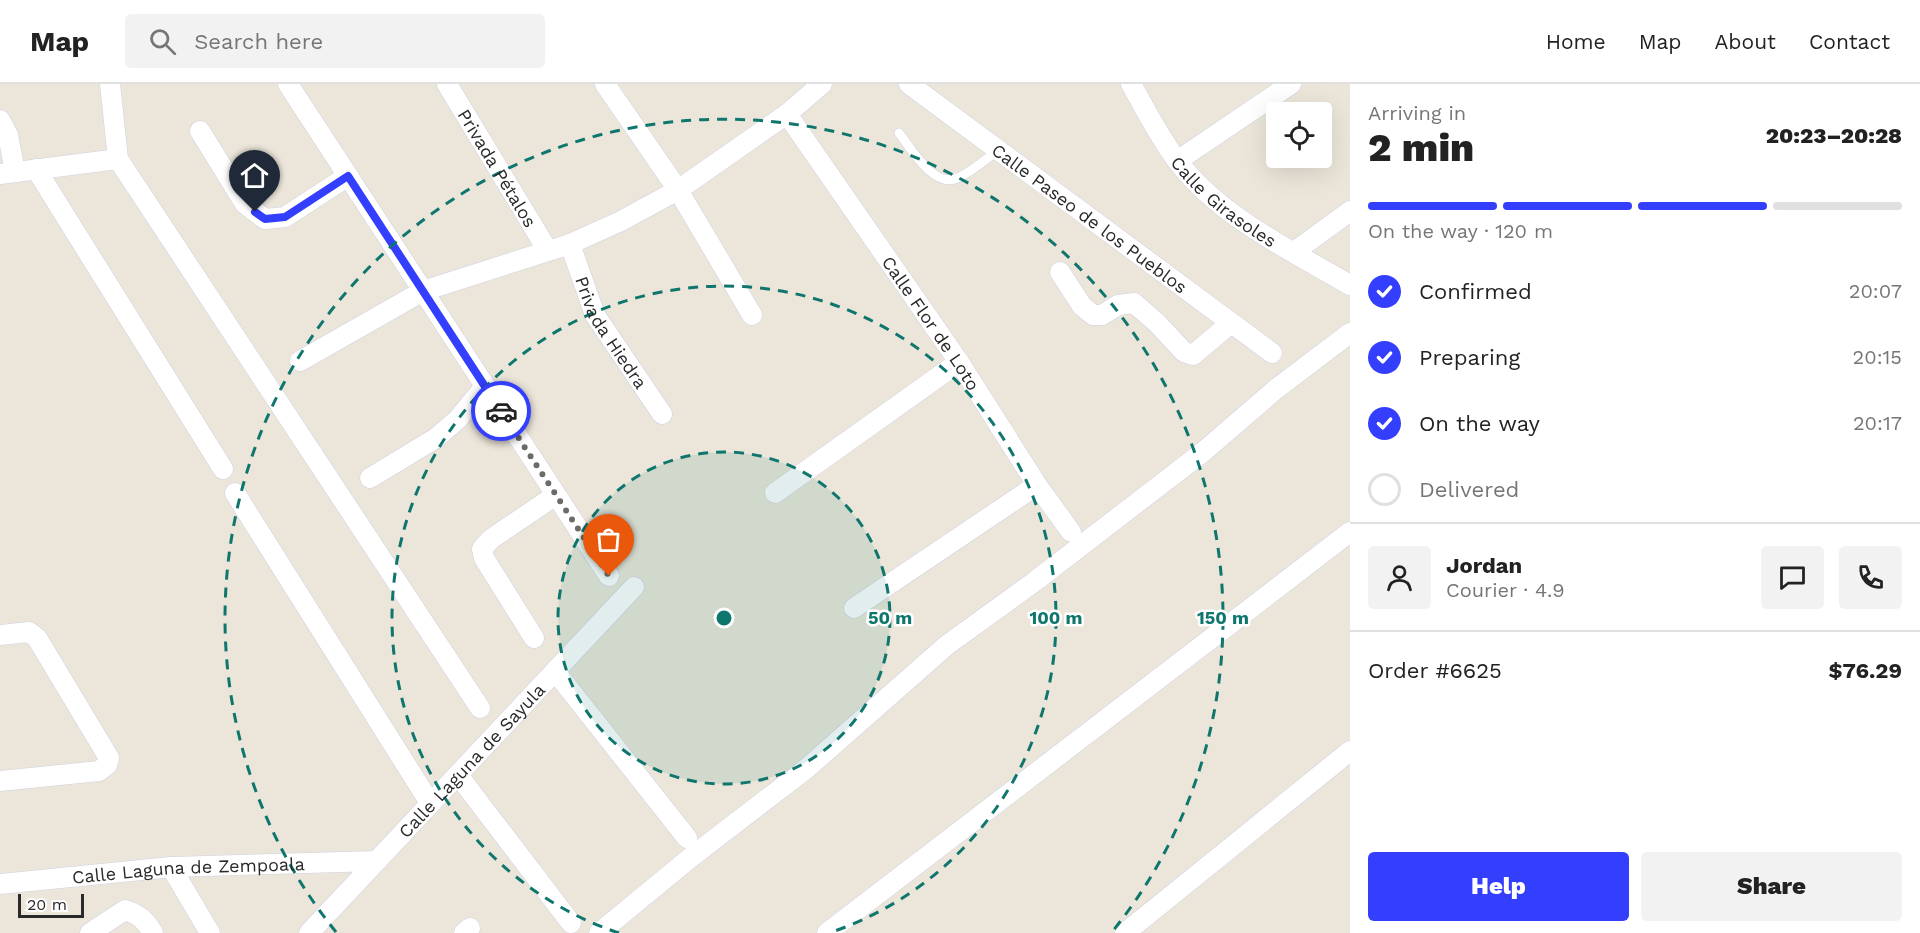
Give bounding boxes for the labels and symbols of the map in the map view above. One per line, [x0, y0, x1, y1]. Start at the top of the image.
street label: Privada Pétalos [454, 105, 541, 231]
street label: Calle Paseo de los Pueblos [988, 139, 1191, 297]
pin [229, 150, 280, 212]
street label: Calle Girasoles [1167, 152, 1280, 251]
street label: Calle Flor de Loto [878, 252, 985, 394]
street label: Privada Hiedra [572, 273, 652, 392]
courier [471, 381, 531, 441]
pin [583, 514, 634, 576]
text: 50 m [868, 607, 912, 628]
text: 100 m [1029, 607, 1083, 628]
text: 150 m [1197, 607, 1249, 628]
centre of rings [714, 608, 734, 628]
street label: Calle Laguna de Sayula [394, 679, 549, 842]
street label: Calle Laguna de Zempoala [71, 853, 305, 887]
scale bar [18, 891, 84, 918]

